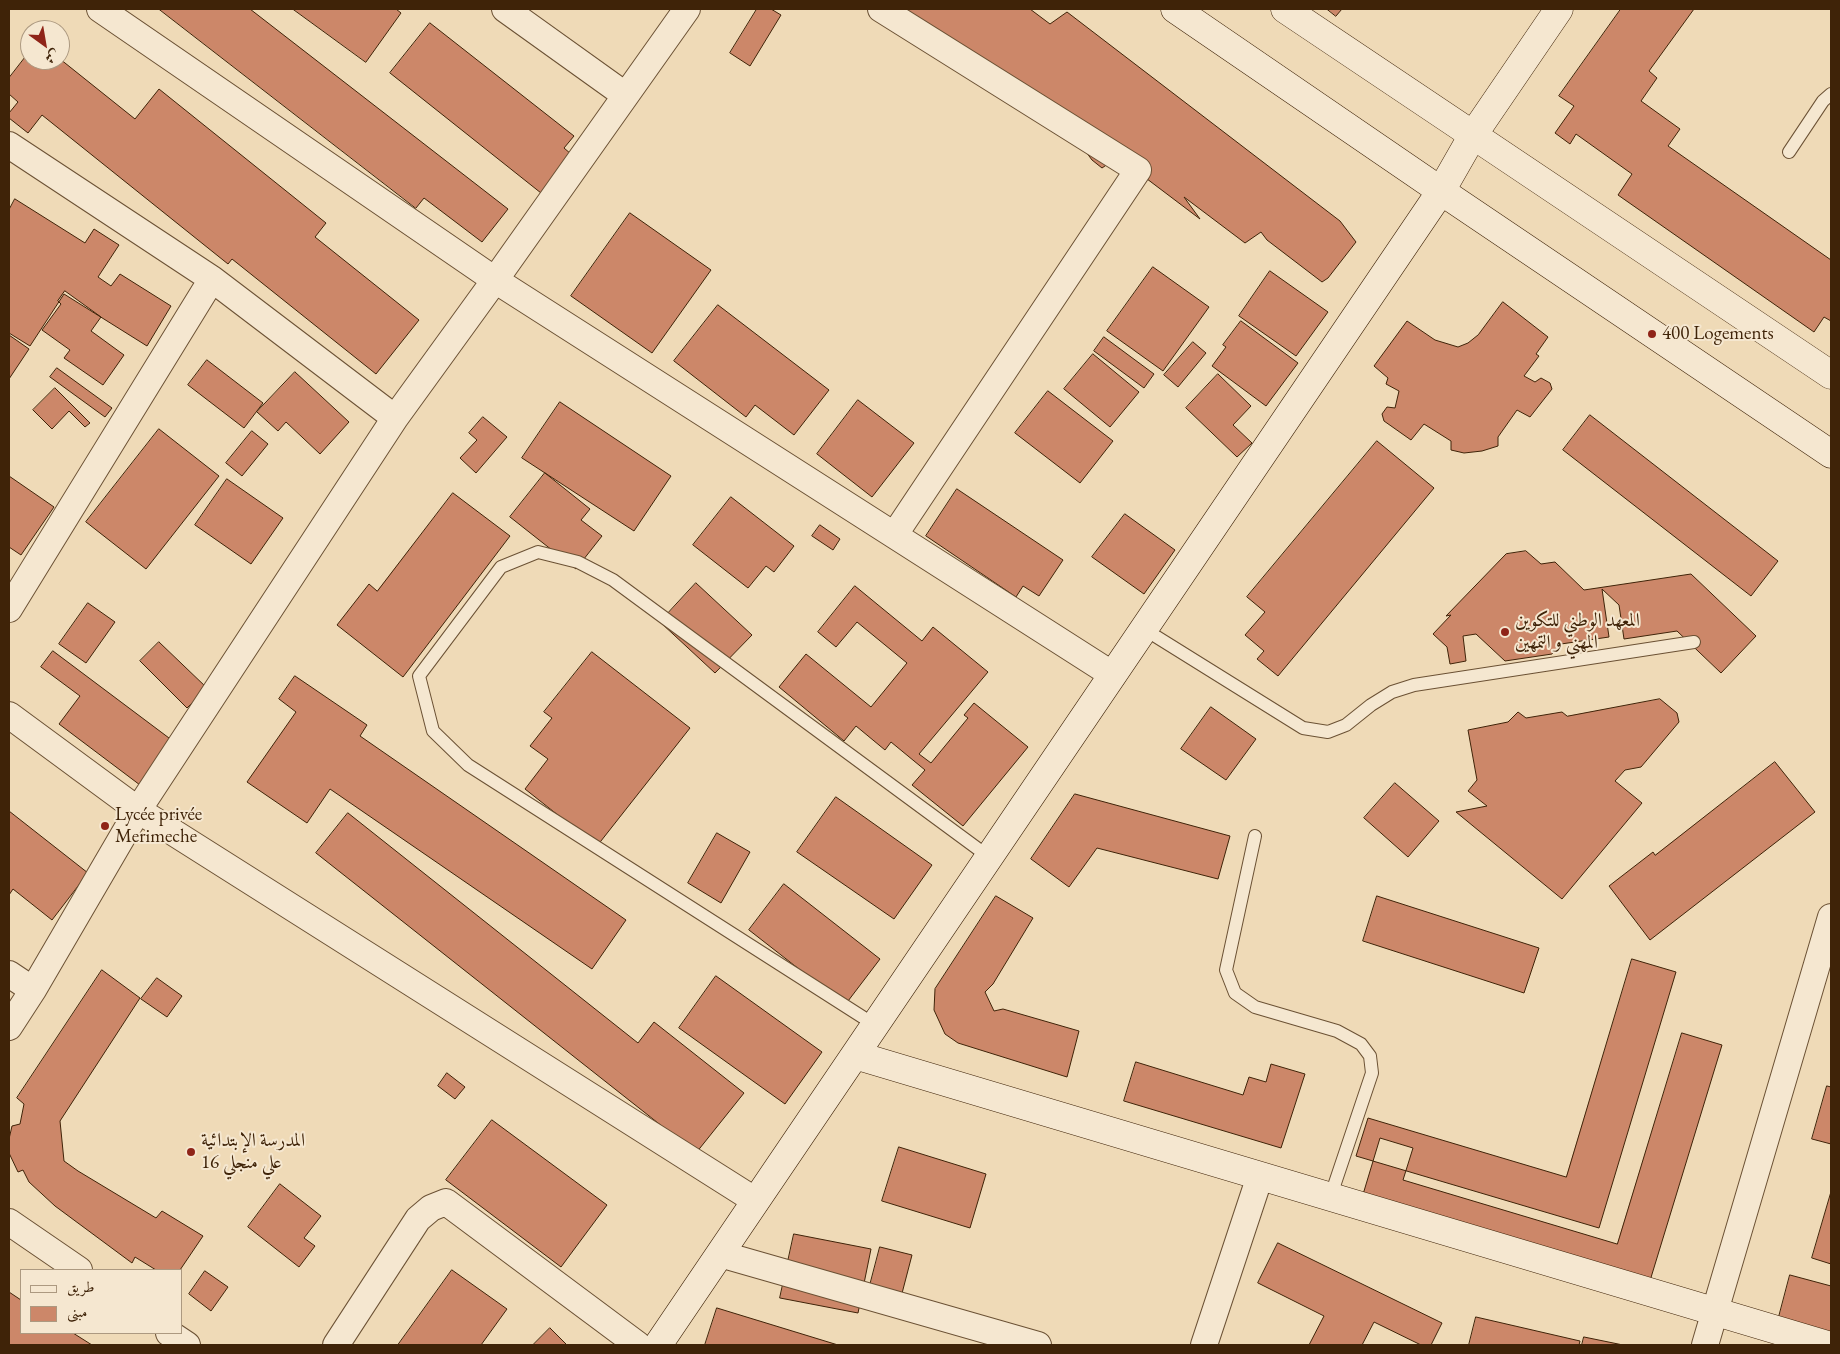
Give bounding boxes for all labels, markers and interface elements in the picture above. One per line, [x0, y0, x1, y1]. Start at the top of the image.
north arrow [20, 20, 70, 70]
text: ش [42, 46, 63, 68]
place label: 400 Logements [1662, 323, 1774, 345]
marker: 400 Logements [1646, 328, 1658, 340]
place label: المعهد الوطني للتكوين المهني و التمهين [1515, 610, 1640, 654]
marker: المعهد الوطني للتكوين المهني و التمهين [1499, 626, 1511, 638]
place label: Lycée privée Merimeche [115, 804, 202, 848]
marker: Lycée privée Merimeche [99, 820, 111, 832]
place label: المدرسة الإبتدائية علي منجلي 16 [201, 1130, 305, 1174]
marker: المدرسة الإبتدائية علي منجلي 16 [185, 1146, 197, 1158]
legend [20, 1269, 182, 1334]
text: طريق [67, 1277, 94, 1296]
text: مبنى [67, 1302, 87, 1321]

